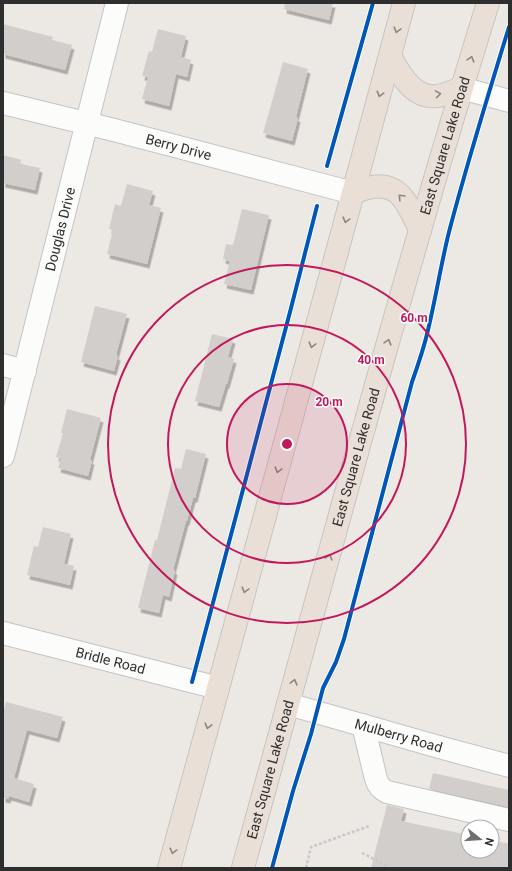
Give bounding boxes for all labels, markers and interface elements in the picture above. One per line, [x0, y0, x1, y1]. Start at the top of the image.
one-way arrow [393, 26, 402, 33]
one-way arrow [466, 55, 475, 62]
street label: East Square Lake Road [417, 75, 473, 217]
one-way arrow [376, 91, 384, 97]
one-way arrow [435, 91, 441, 99]
street label: Berry Drive [144, 131, 213, 163]
street label: Douglas Drive [42, 185, 78, 273]
one-way arrow [398, 194, 406, 202]
one-way arrow [342, 216, 351, 223]
text: 60 m [400, 311, 428, 325]
one-way arrow [383, 339, 392, 346]
one-way arrow [308, 341, 317, 348]
text: 40 m [357, 353, 385, 367]
street label: East Square Lake Road [329, 386, 383, 528]
text: 20 m [315, 395, 343, 409]
centre of rings [280, 437, 294, 451]
one-way arrow [274, 467, 283, 474]
one-way arrow [324, 553, 333, 560]
one-way arrow [241, 586, 250, 593]
street label: Bridle Road [74, 644, 147, 677]
one-way arrow [290, 679, 298, 685]
street label: East Square Lake Road [243, 698, 297, 841]
street label: Mulberry Road [353, 715, 444, 756]
one-way arrow [204, 722, 213, 729]
north arrow [460, 819, 500, 859]
text: N [482, 836, 496, 848]
one-way arrow [169, 847, 178, 854]

